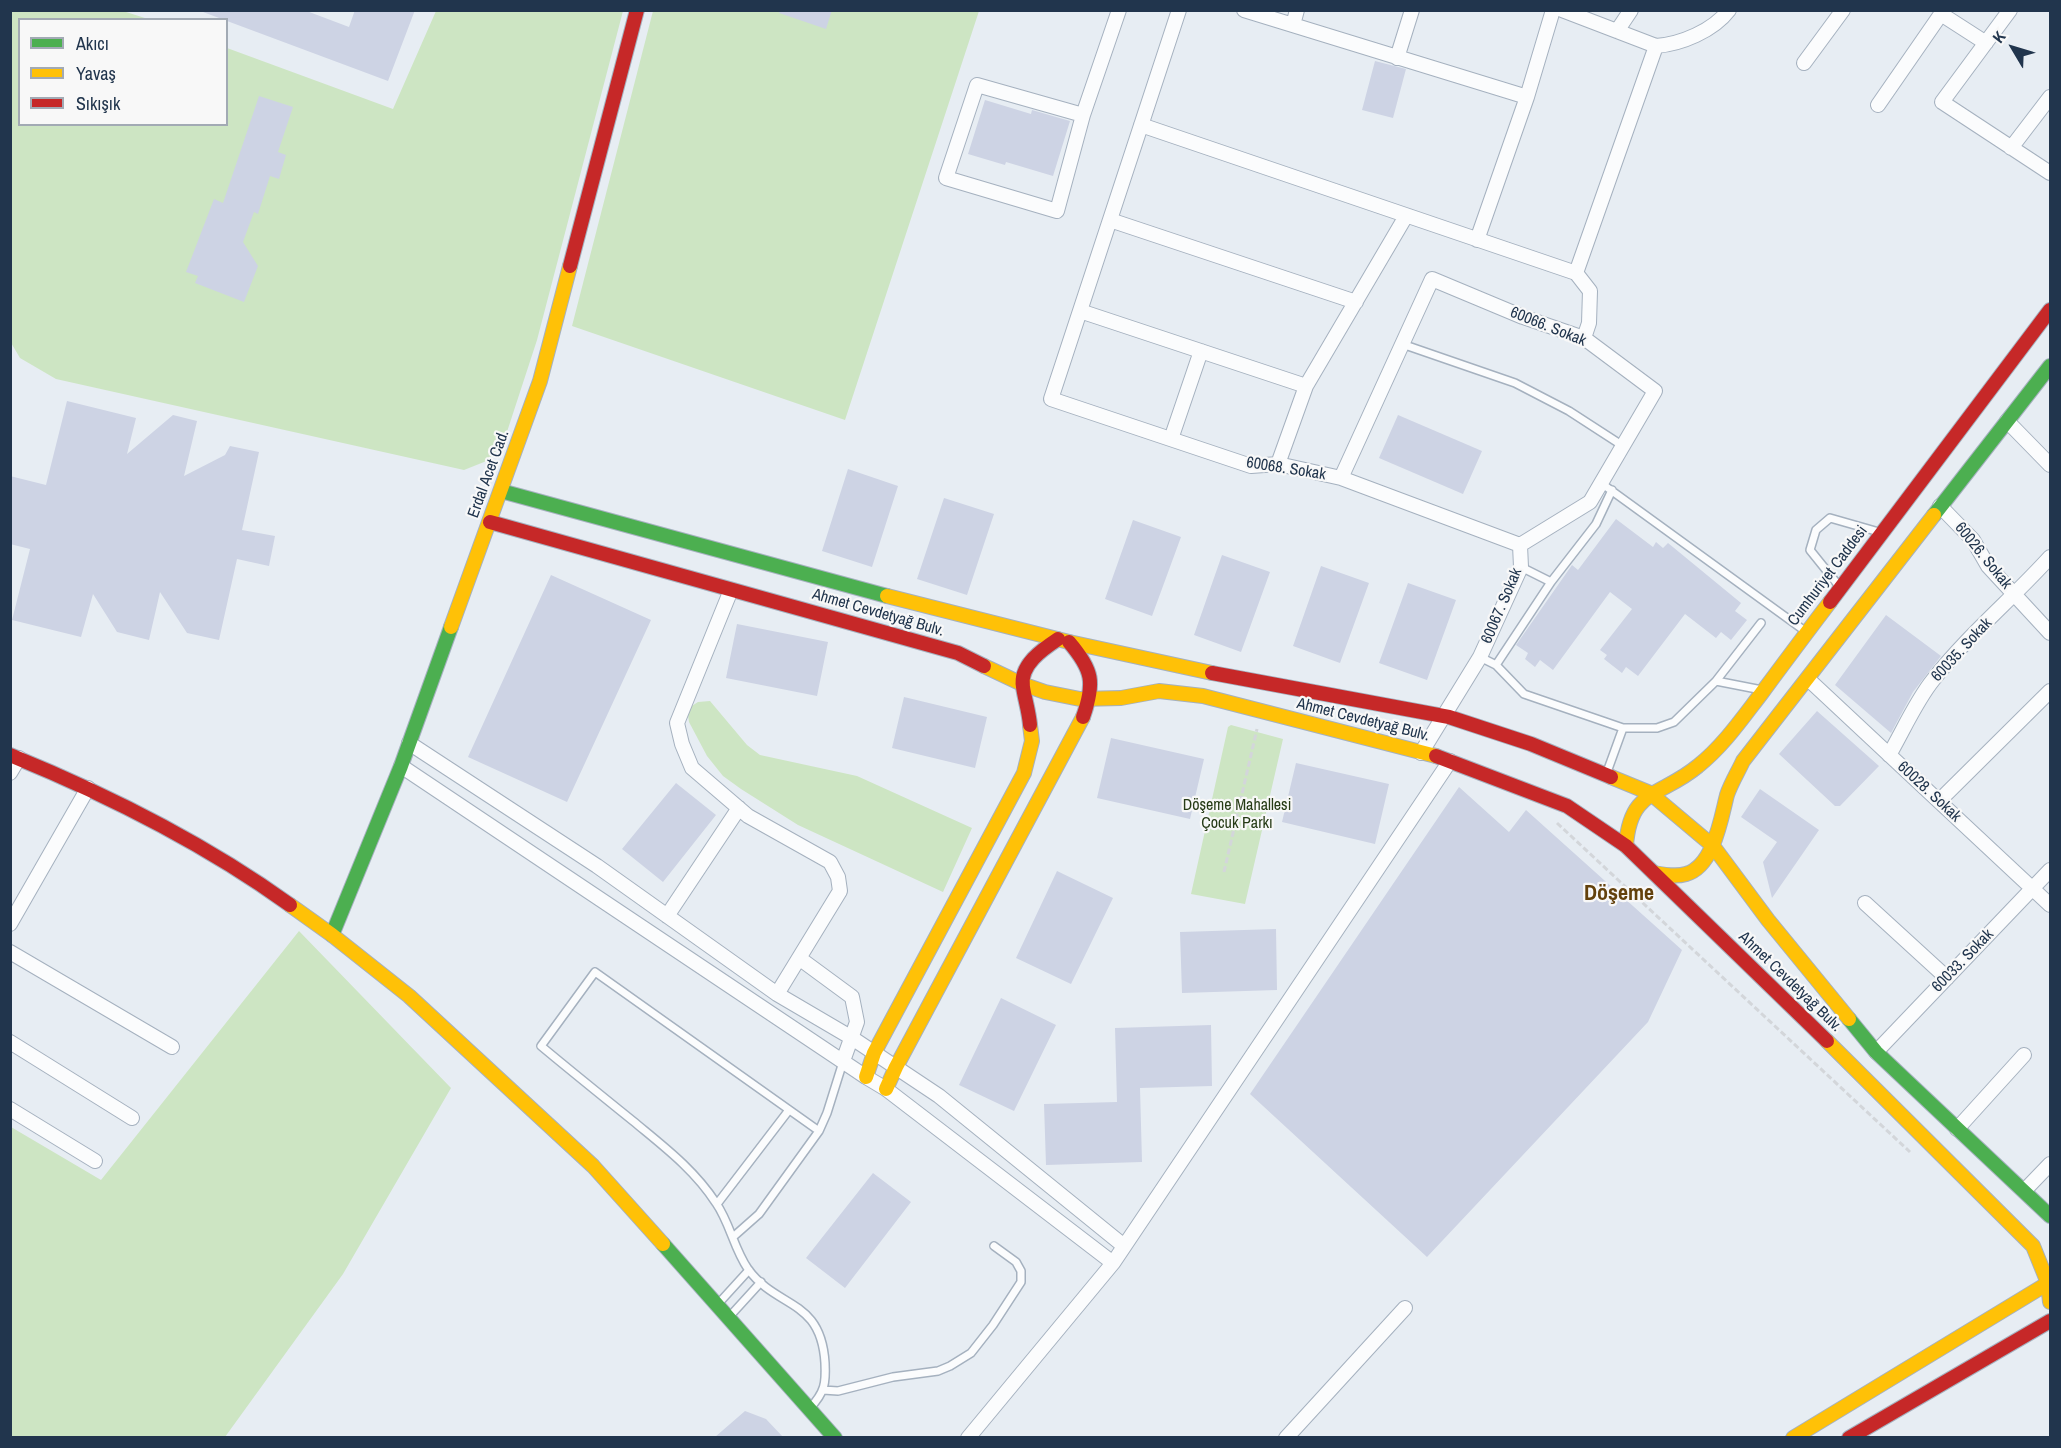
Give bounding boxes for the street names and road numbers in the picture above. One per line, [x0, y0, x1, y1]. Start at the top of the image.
street label: 60066. Sokak [1507, 303, 1589, 351]
street label: Erdal Acet Cad. [464, 428, 514, 520]
street label: 60068. Sokak [1245, 453, 1327, 485]
street label: 60026. Sokak [1950, 519, 2016, 593]
street label: Cumhuriyet Caddesi [1784, 522, 1872, 630]
street label: 60067. Sokak [1477, 565, 1527, 647]
street label: Ahmet Cevdetyağ Bulv. [810, 585, 946, 641]
street label: 60035. Sokak [1928, 614, 1996, 686]
street label: Ahmet Cevdetyağ Bulv. [1295, 694, 1431, 746]
street label: 60028. Sokak [1893, 758, 1965, 826]
street label: 60033. Sokak [1928, 925, 1998, 997]
street label: Ahmet Cevdetyağ Bulv. [1734, 928, 1846, 1036]

